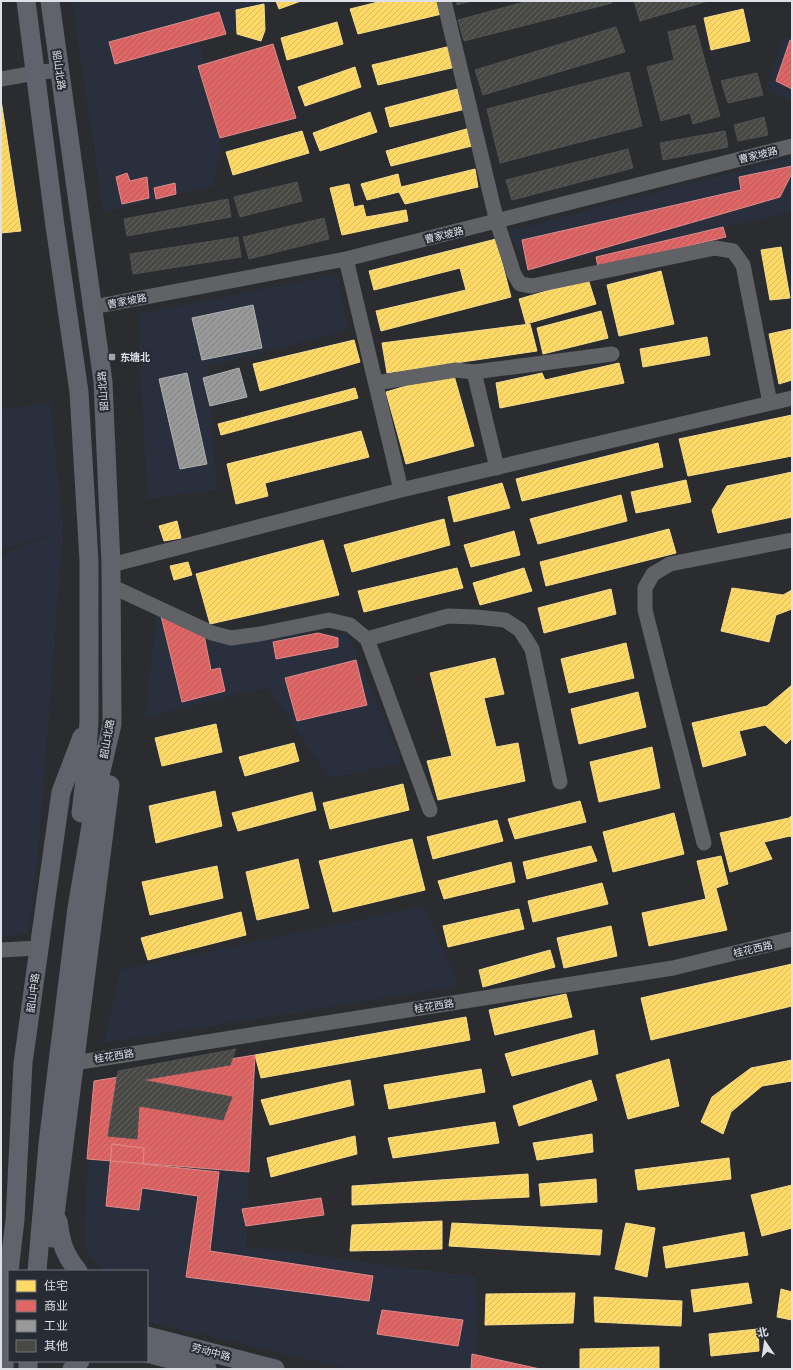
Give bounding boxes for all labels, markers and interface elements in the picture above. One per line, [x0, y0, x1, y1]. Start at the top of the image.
street label: 韶山北路 [51, 49, 67, 91]
street label: 曹家坡路 [737, 145, 779, 165]
street label: 曹家坡路 [423, 225, 465, 245]
street label: 曹家坡路 [106, 292, 148, 310]
place label: 东塘北 [120, 351, 150, 363]
marker: 东塘北 [107, 352, 117, 362]
street label: 韶山北路 [96, 371, 110, 411]
street label: 韶山北路 [98, 718, 116, 760]
street label: 桂花西路 [732, 939, 774, 959]
street label: 韶山中路 [25, 972, 41, 1014]
street label: 桂花西路 [413, 997, 455, 1015]
street label: 桂花西路 [93, 1047, 135, 1065]
legend [8, 1270, 148, 1362]
text: 住宅 [44, 1279, 68, 1293]
text: 商业 [44, 1299, 68, 1313]
text: 工业 [44, 1319, 68, 1333]
north arrow [745, 1322, 785, 1362]
text: 北 [756, 1325, 769, 1339]
text: 其他 [44, 1339, 68, 1353]
street label: 劳动中路 [190, 1342, 232, 1362]

